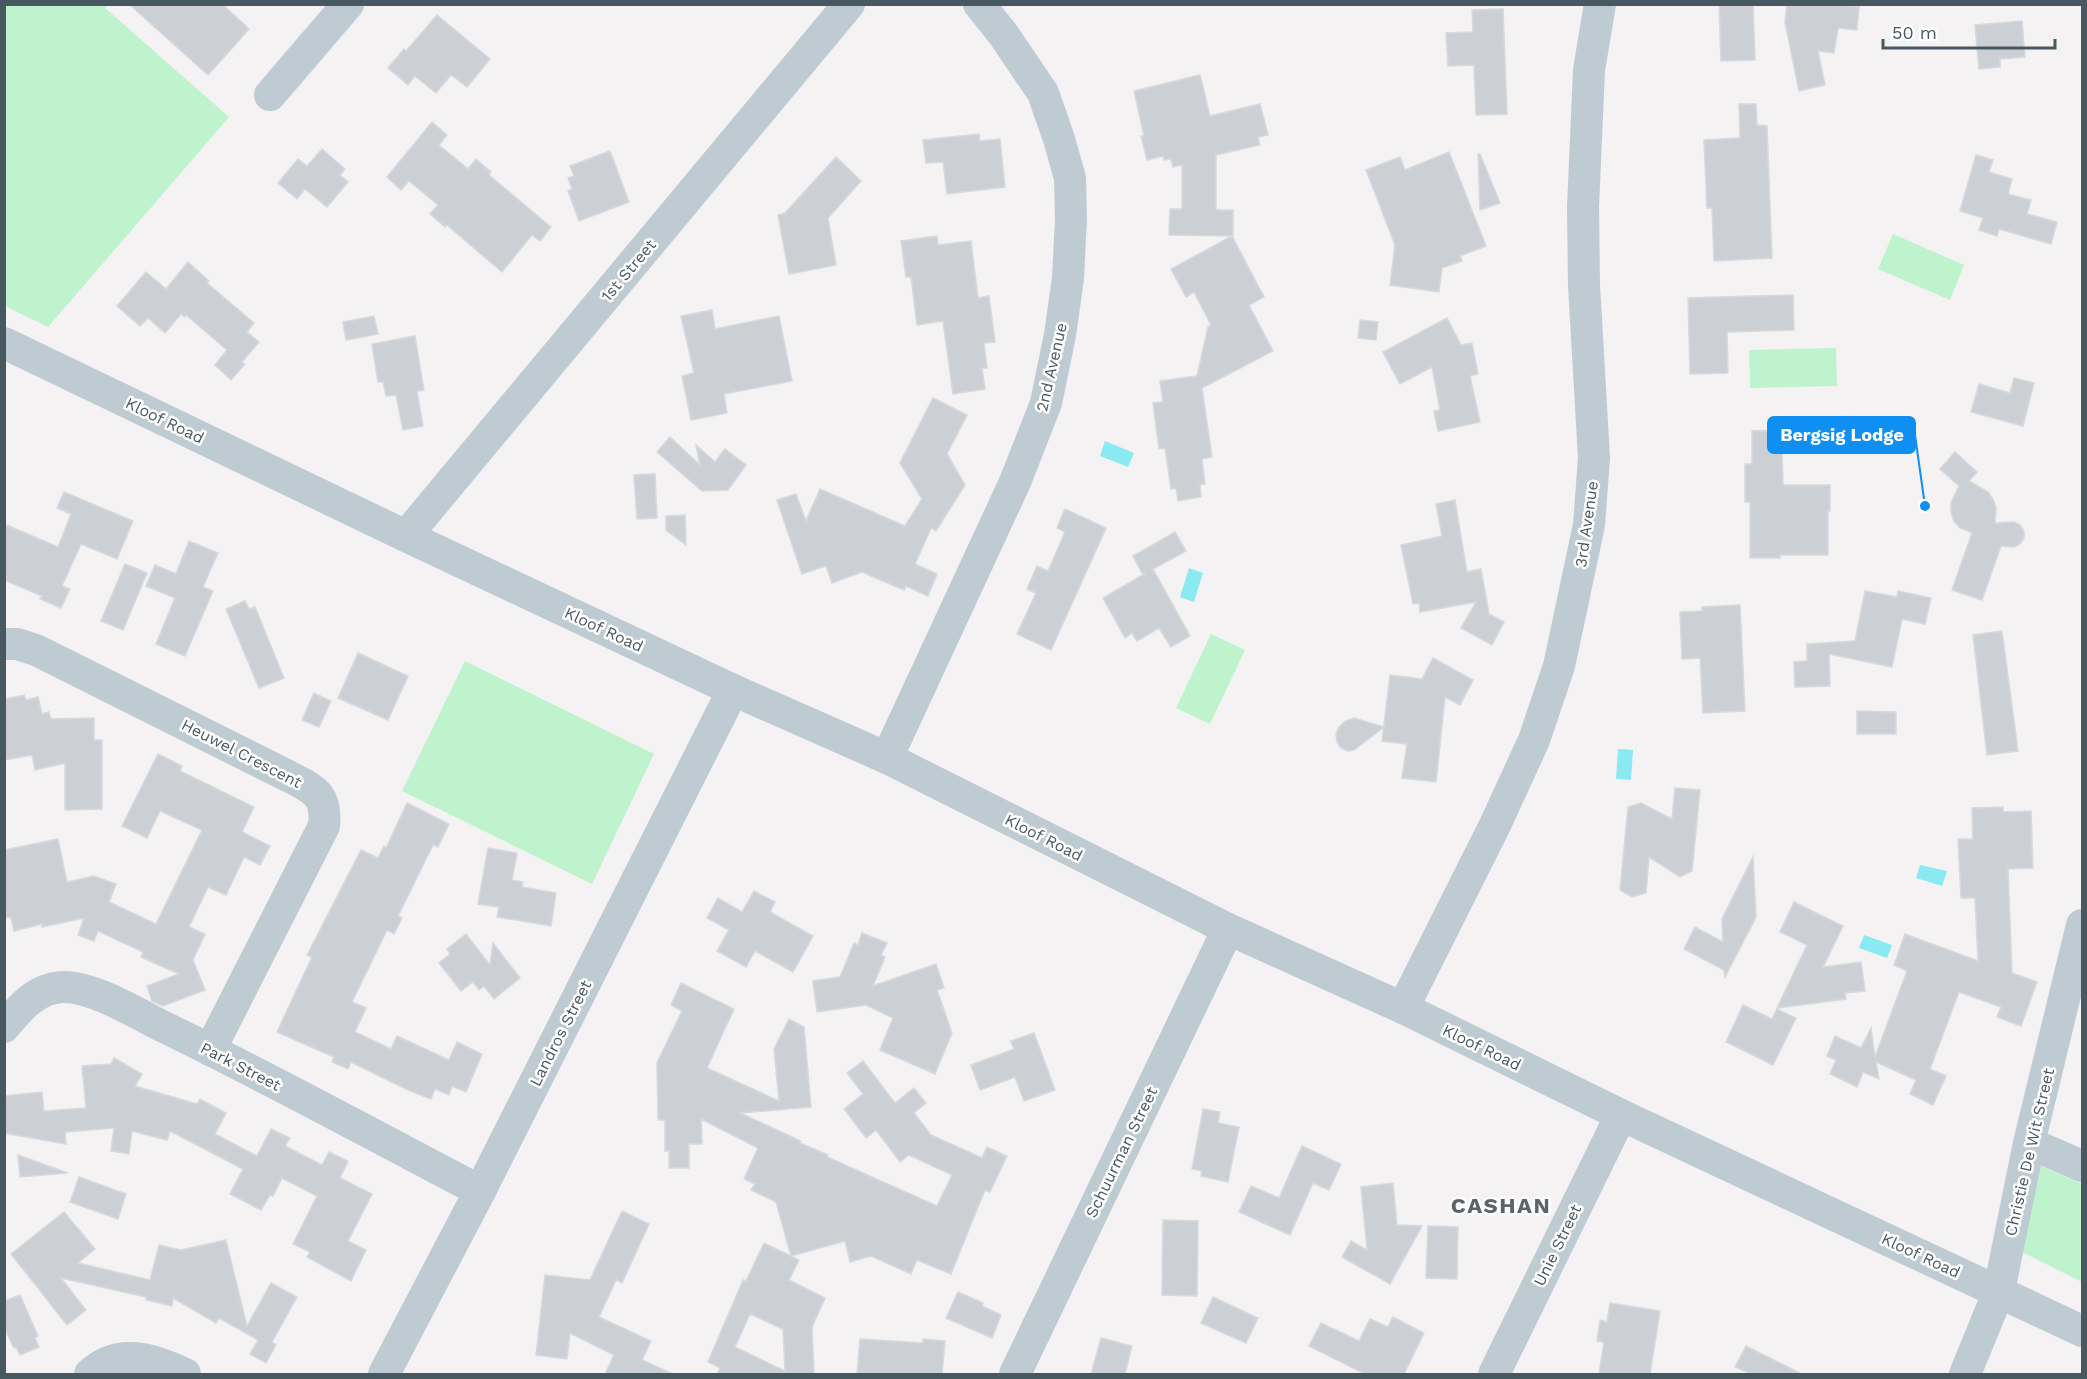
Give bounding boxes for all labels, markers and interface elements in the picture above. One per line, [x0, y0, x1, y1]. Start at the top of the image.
scale bar [1883, 12, 2056, 50]
text: 50 m [1892, 22, 1937, 43]
street label: 1st Street [597, 235, 660, 305]
street label: 2nd Avenue [1032, 321, 1071, 413]
street label: Kloof Road [123, 393, 207, 448]
callout: Bergsig Lodge [1768, 417, 1915, 453]
text: Bergsig Lodge [1780, 424, 1904, 445]
street label: 3rd Avenue [1571, 480, 1602, 568]
street label: Kloof Road [561, 603, 646, 656]
street label: Heuwel Crescent [178, 715, 305, 792]
street label: Kloof Road [1002, 810, 1086, 865]
street label: Landros Street [526, 977, 595, 1089]
street label: Kloof Road [1440, 1020, 1524, 1075]
street label: Park Street [197, 1038, 284, 1095]
street label: Christie De Wit Street [2001, 1066, 2058, 1238]
street label: Schuurman Street [1082, 1083, 1162, 1221]
district label: CASHAN [1451, 1193, 1551, 1218]
street label: Unie Street [1530, 1201, 1585, 1289]
street label: Kloof Road [1878, 1229, 1963, 1282]

